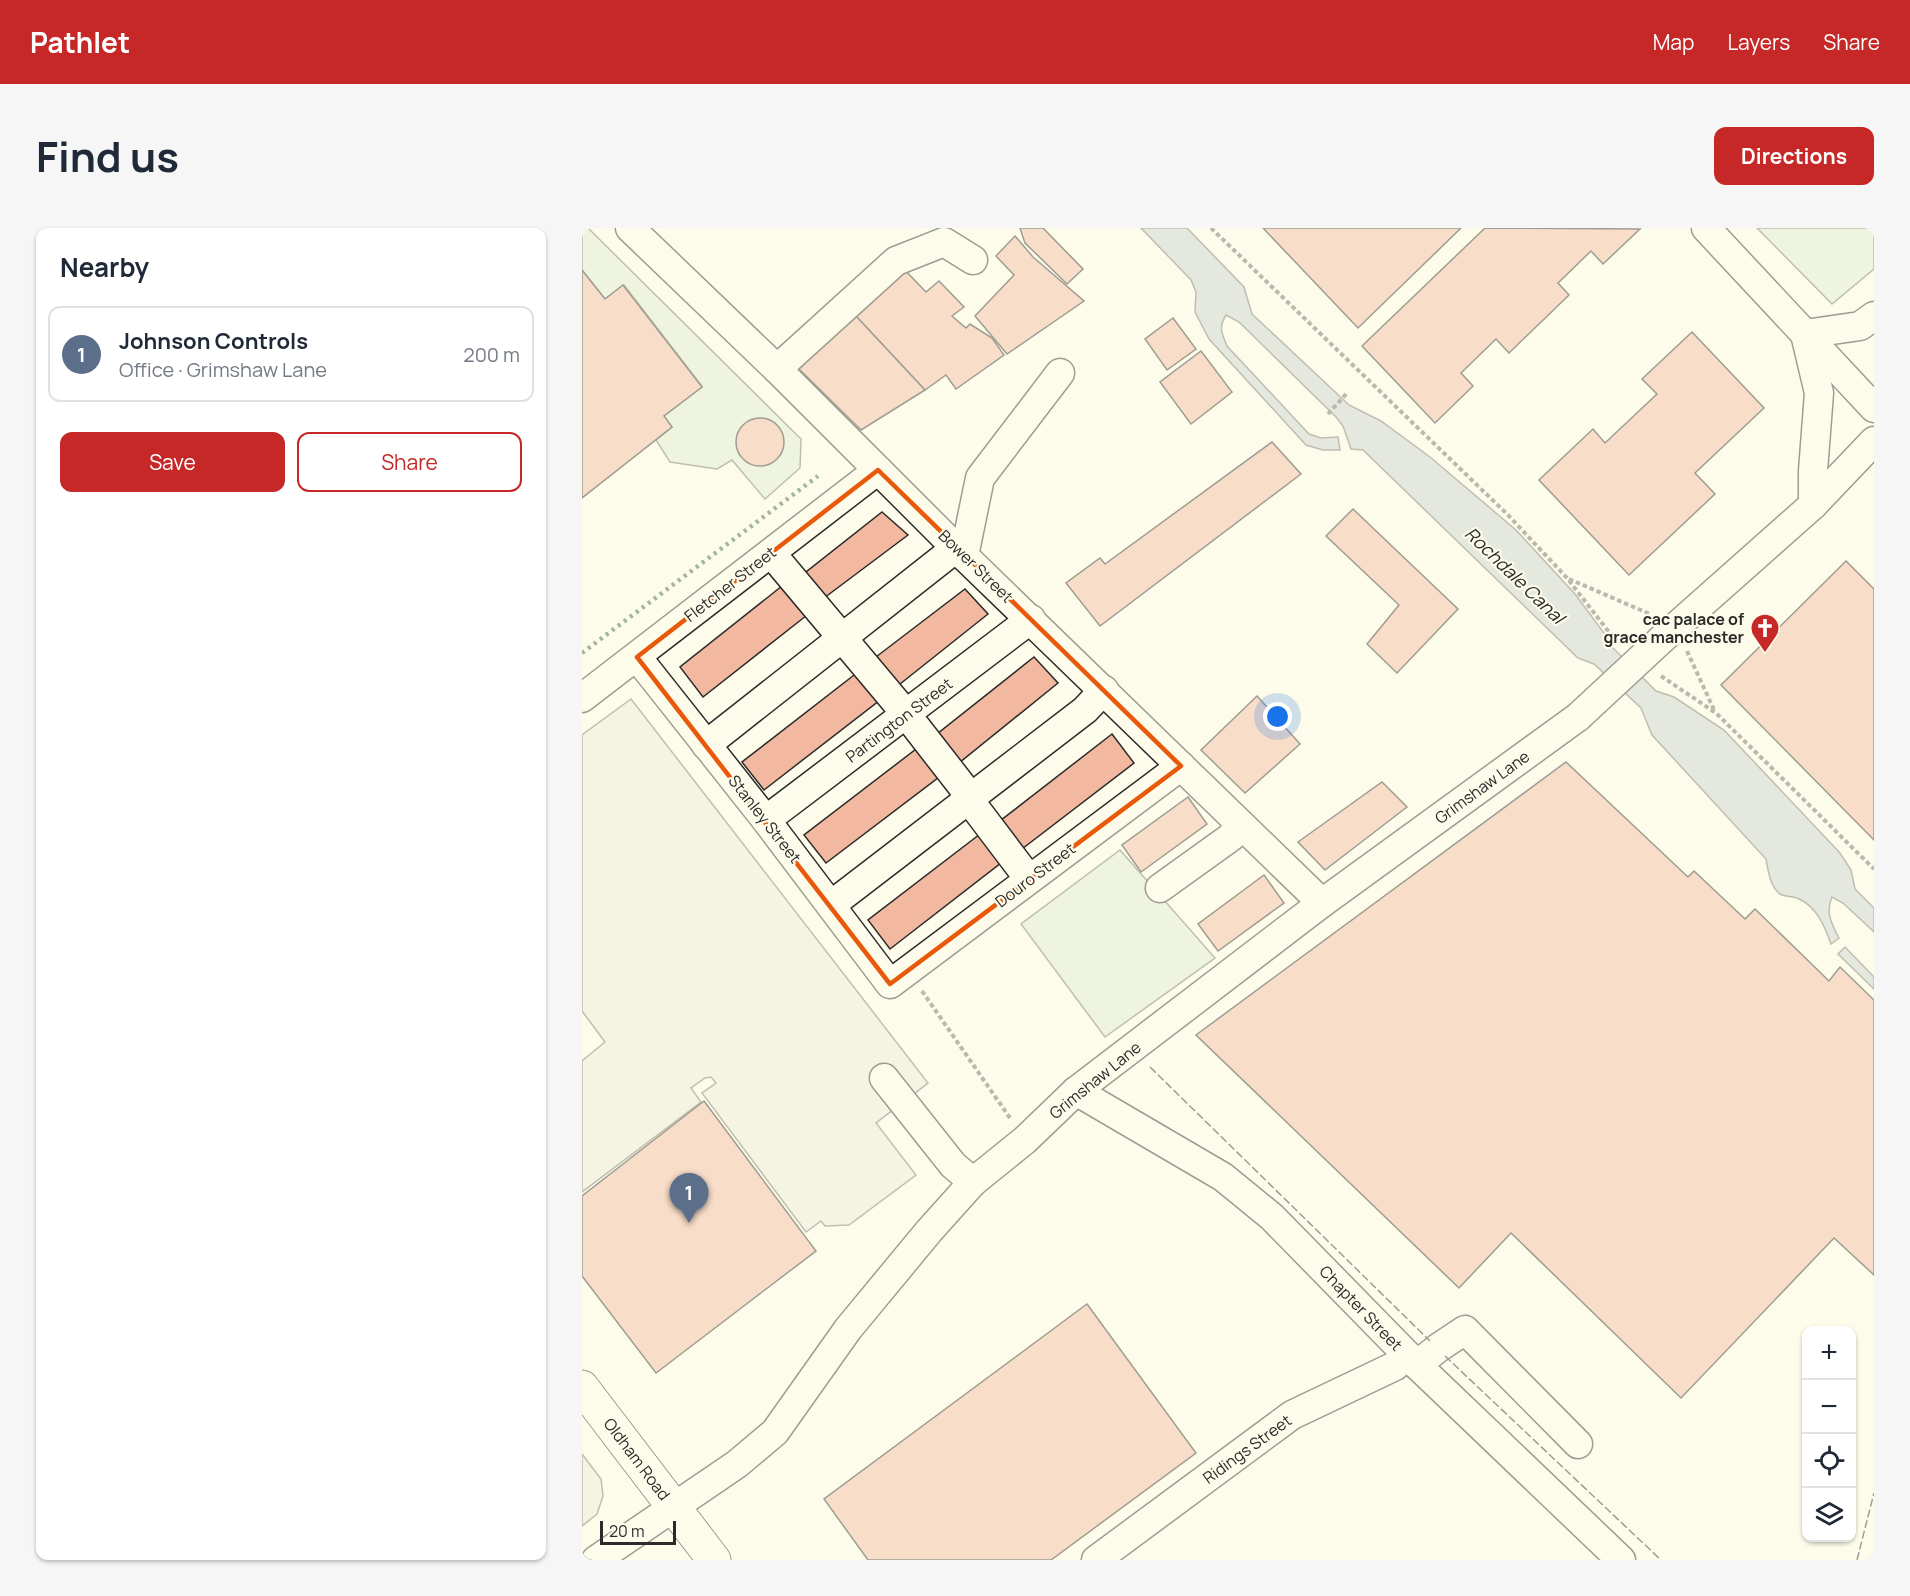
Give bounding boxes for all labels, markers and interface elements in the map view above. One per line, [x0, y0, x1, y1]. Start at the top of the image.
text: Pathlet [30, 23, 130, 61]
text: Map [1653, 28, 1694, 56]
text: Layers [1727, 28, 1790, 56]
text: Share [1823, 28, 1880, 56]
text: Find us [36, 127, 179, 185]
button: Directions [1714, 127, 1874, 185]
text: Nearby [60, 249, 149, 285]
text: Johnson Controls [119, 326, 308, 356]
text: 1 [77, 341, 86, 368]
text: 200 m [463, 341, 520, 368]
text: Office · Grimshaw Lane [119, 356, 327, 383]
button: Save [60, 432, 285, 492]
button: Share [297, 432, 522, 492]
water label: Rochdale Canal [1460, 521, 1572, 631]
street label: Bower Street [934, 525, 1018, 607]
street label: Fletcher Street [680, 541, 780, 627]
place label: cac palace of grace manchester [1603, 608, 1744, 648]
church icon: cac palace of grace manchester [1749, 612, 1781, 654]
street label: Partington Street [841, 673, 957, 767]
your location [1263, 702, 1292, 731]
street label: Grimshaw Lane [1430, 745, 1534, 829]
street label: Stanley Street [724, 770, 806, 868]
street label: Douro Street [990, 838, 1080, 912]
street label: Grimshaw Lane [1044, 1036, 1146, 1124]
pin: 1 [670, 1174, 708, 1223]
street label: Chapter Street [1315, 1261, 1407, 1355]
map controls [1802, 1326, 1856, 1542]
button: + [1802, 1326, 1856, 1380]
button: − [1802, 1380, 1856, 1434]
street label: Ridings Street [1198, 1409, 1296, 1489]
street label: Oldham Road [599, 1413, 675, 1505]
button: locate [1802, 1434, 1856, 1488]
button: layers [1802, 1488, 1856, 1542]
scale bar [600, 1518, 676, 1546]
text: 20 m [609, 1520, 645, 1542]

